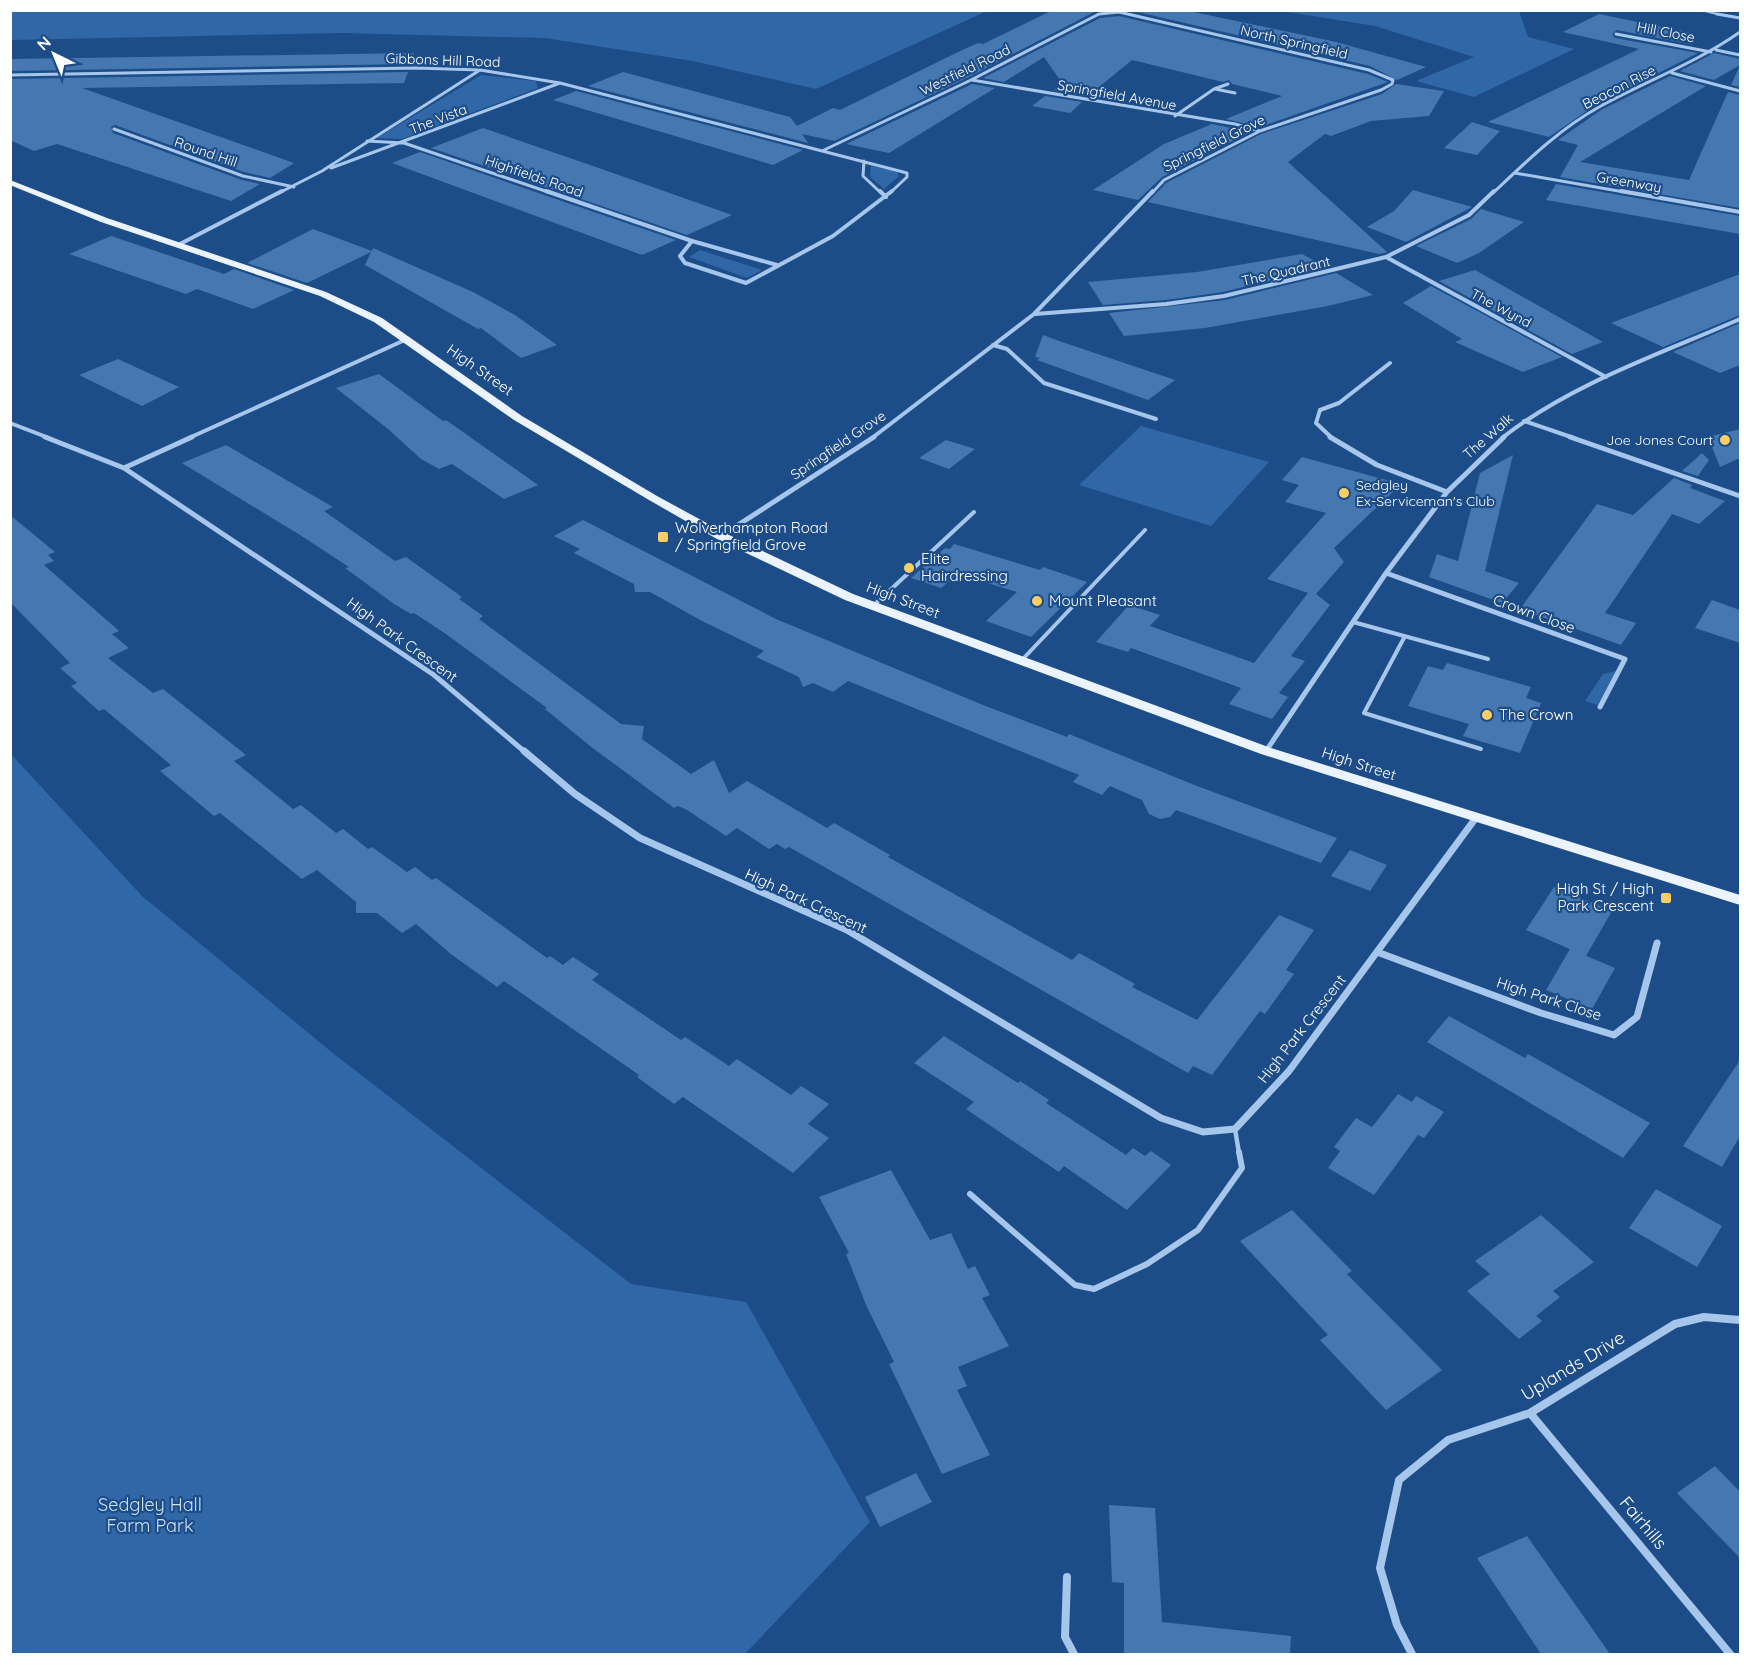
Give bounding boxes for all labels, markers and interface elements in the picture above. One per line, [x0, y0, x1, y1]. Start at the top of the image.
street label: Hill Close [1636, 18, 1697, 46]
street label: North Springfield [1239, 21, 1349, 63]
north arrow [24, 24, 84, 84]
text: N [33, 32, 55, 54]
street label: Westfield Road [917, 40, 1013, 100]
street label: Gibbons Hill Road [385, 49, 501, 71]
street label: Beacon Rise [1579, 61, 1659, 113]
street label: Springfield Avenue [1056, 76, 1178, 114]
street label: The Vista [407, 100, 469, 138]
street label: Springfield Grove [1160, 110, 1268, 175]
street label: Round Hill [172, 133, 240, 171]
street label: Highfields Road [483, 151, 585, 201]
street label: Greenway [1595, 167, 1663, 197]
street label: The Quadrant [1240, 252, 1332, 290]
street label: The Wynd [1468, 285, 1534, 331]
street label: High Street [443, 340, 517, 399]
street label: Springfield Grove [787, 406, 889, 484]
street label: The Walk [1459, 409, 1517, 463]
place label: Joe Jones Court [1606, 431, 1713, 449]
marker: Joe Jones Court [1718, 433, 1732, 447]
place label: Sedgley Ex-Serviceman's Club [1356, 476, 1495, 510]
marker: Sedgley Ex-Serviceman's Club [1337, 486, 1351, 500]
place label: Wolverhampton Road / Springfield Grove [675, 518, 828, 554]
marker: Wolverhampton Road / Springfield Grove [656, 530, 670, 544]
place label: Elite Hairdressing [921, 549, 1008, 585]
marker: Elite Hairdressing [902, 561, 916, 575]
street label: High Street [864, 577, 943, 622]
street label: Crown Close [1491, 590, 1578, 637]
place label: Mount Pleasant [1049, 591, 1157, 610]
street label: High Park Crescent [343, 593, 462, 686]
marker: Mount Pleasant [1030, 594, 1044, 608]
place label: The Crown [1499, 705, 1573, 724]
marker: The Crown [1480, 708, 1494, 722]
street label: High Street [1320, 743, 1399, 784]
street label: High Park Crescent [742, 864, 870, 937]
place label: High St / High Park Crescent [1557, 879, 1654, 915]
marker: High St / High Park Crescent [1659, 891, 1673, 905]
street label: High Park Crescent [1253, 971, 1350, 1087]
street label: High Park Close [1494, 973, 1604, 1024]
street label: Uplands Drive [1517, 1326, 1629, 1406]
street label: Fairhills [1615, 1491, 1672, 1554]
park label: Sedgley Hall Farm Park [98, 1493, 202, 1537]

